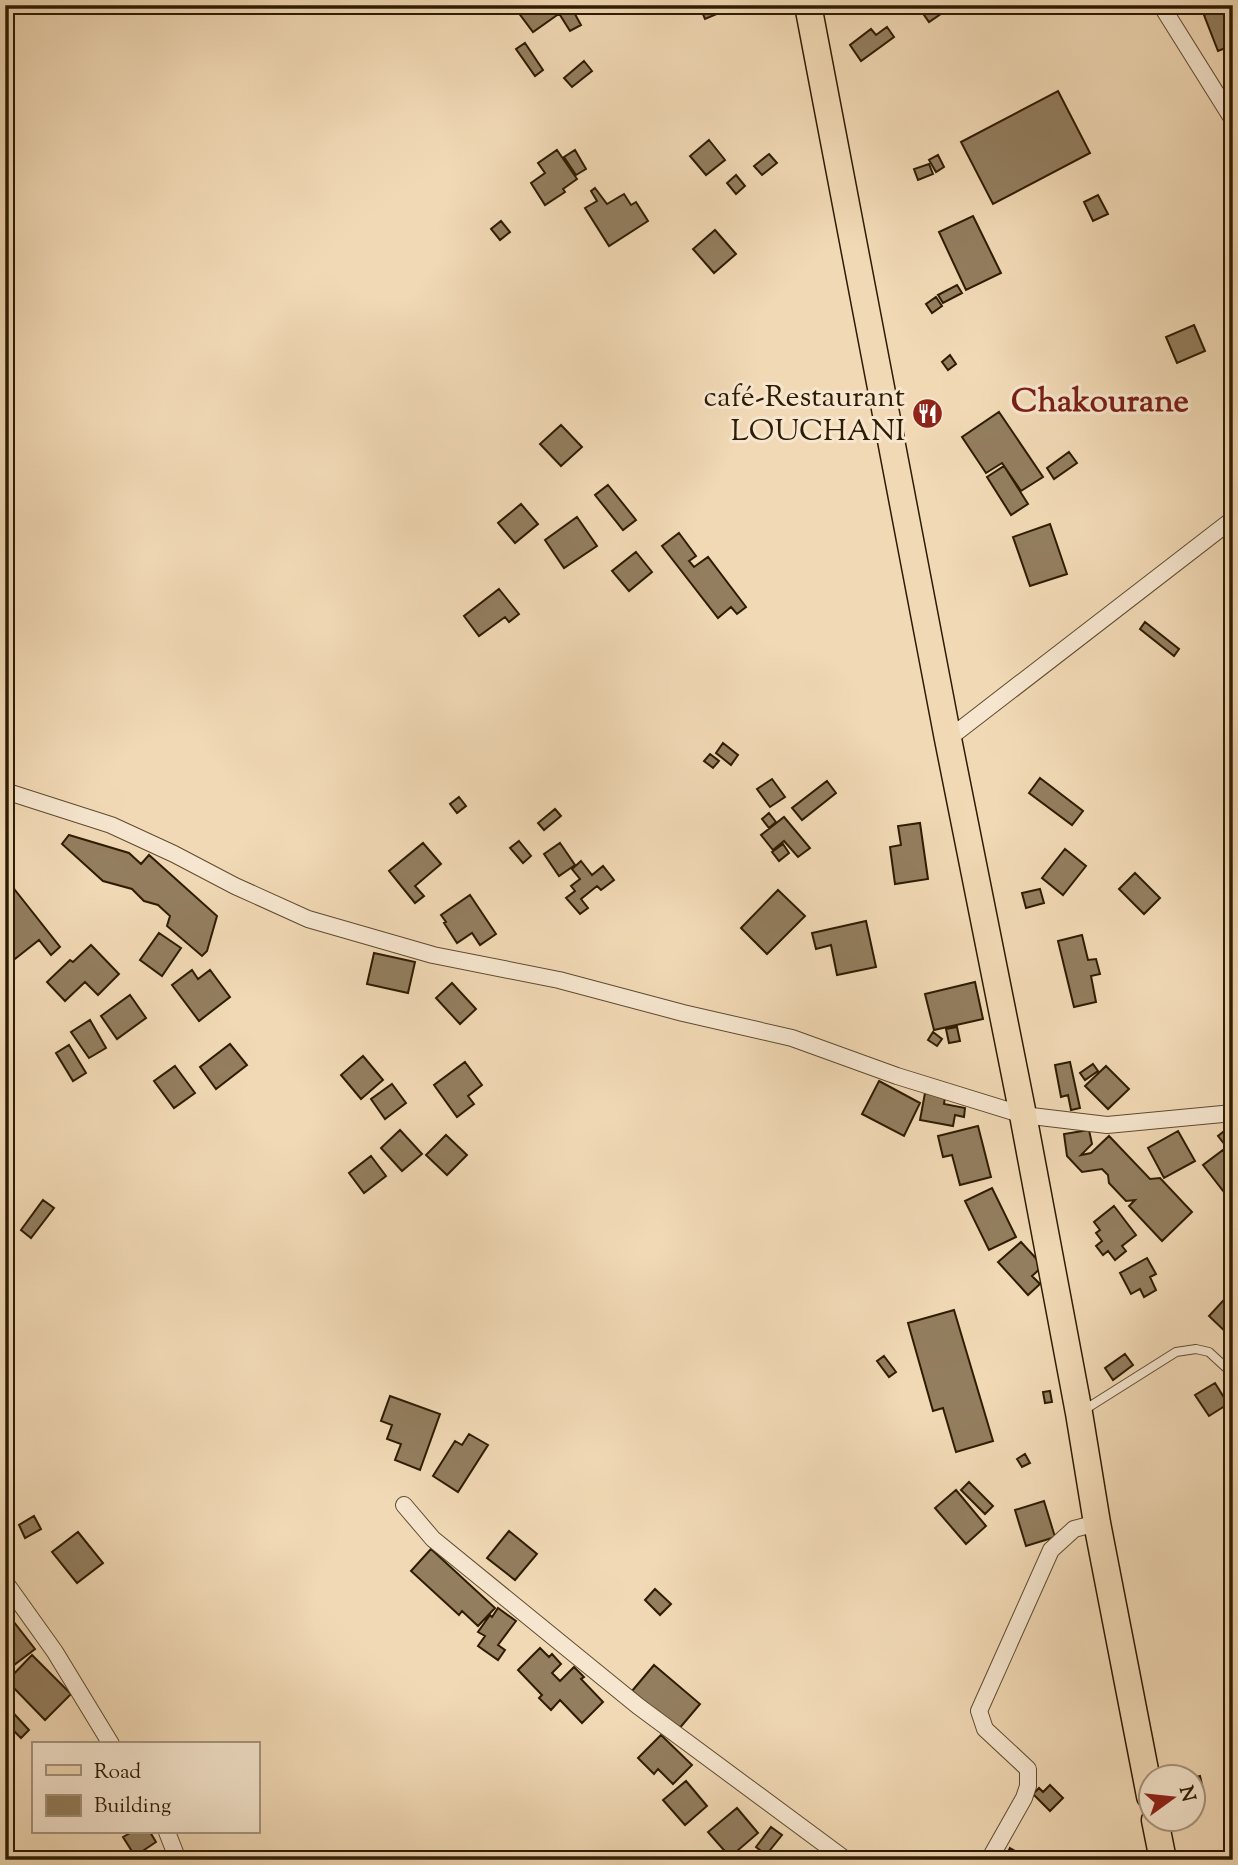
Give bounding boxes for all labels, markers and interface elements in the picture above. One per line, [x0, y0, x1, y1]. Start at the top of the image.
place label: café-Restaurant LOUCHANI [704, 377, 905, 454]
district label: Chakourane [1011, 379, 1189, 427]
restaurant icon: café-Restaurant LOUCHANI [911, 396, 945, 430]
legend [32, 1742, 259, 1834]
text: Road [94, 1758, 141, 1788]
north arrow [1136, 1764, 1206, 1834]
text: N [1171, 1783, 1201, 1805]
text: Building [94, 1792, 171, 1822]

